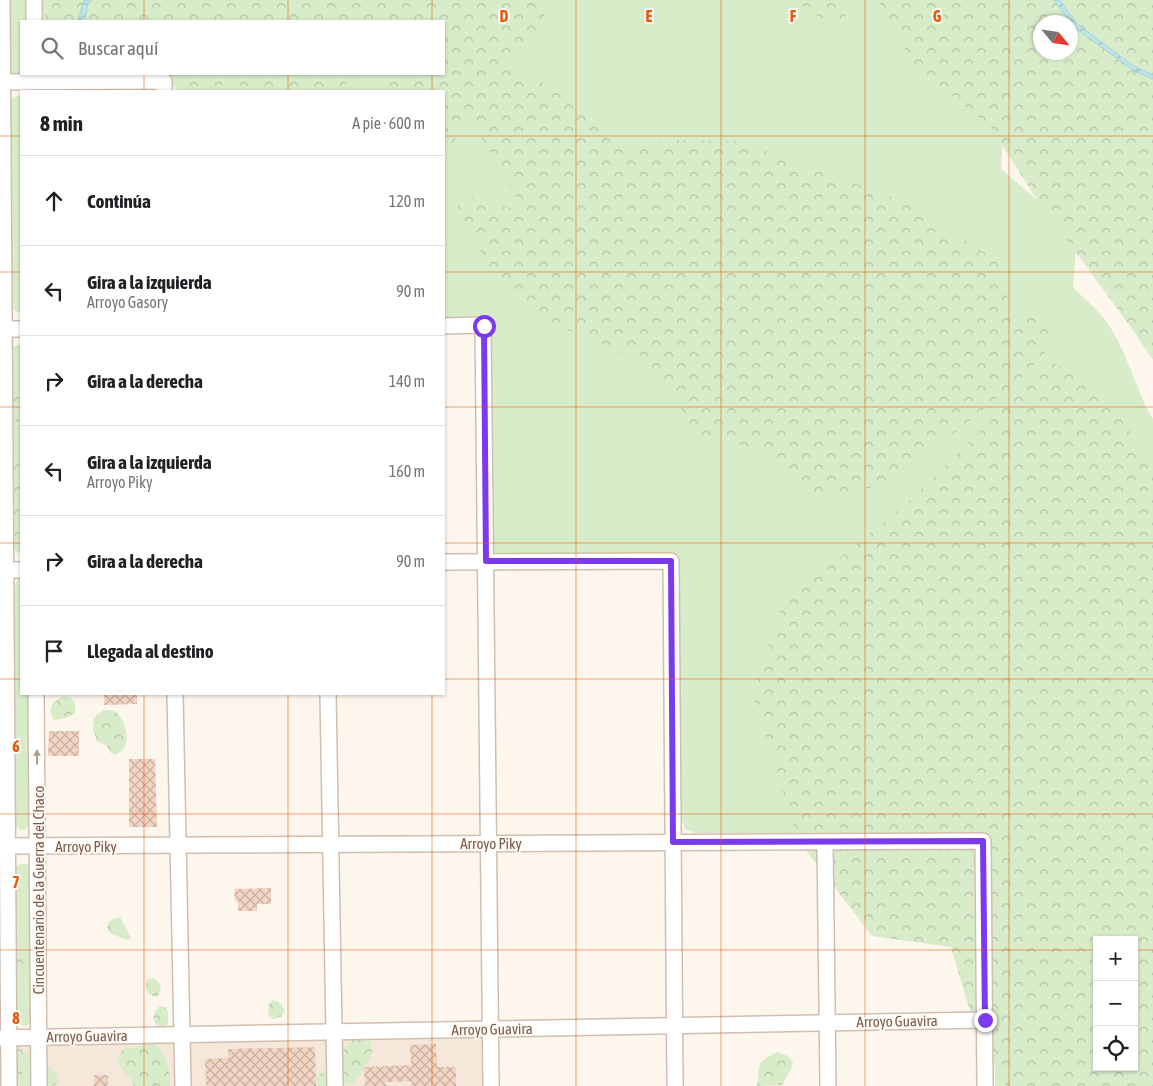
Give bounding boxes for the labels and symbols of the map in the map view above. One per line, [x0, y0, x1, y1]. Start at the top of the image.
text: D [500, 7, 509, 25]
text: E [646, 7, 653, 25]
text: F [790, 7, 797, 25]
text: G [933, 7, 942, 25]
north arrow [1033, 15, 1078, 60]
route start [473, 315, 496, 338]
text: 6 [12, 737, 20, 755]
one-way arrow [33, 749, 41, 765]
street label: Cincuentenario de la Guerra del Chaco [30, 786, 47, 994]
street label: Arroyo Piky [460, 835, 522, 852]
street label: Arroyo Piky [55, 838, 117, 855]
text: 7 [12, 873, 20, 891]
text: 8 [12, 1009, 20, 1027]
route end [974, 1009, 997, 1032]
street label: Arroyo Guavira [856, 1012, 938, 1030]
street label: Arroyo Guavira [451, 1020, 533, 1038]
street label: Arroyo Guavira [46, 1027, 128, 1045]

